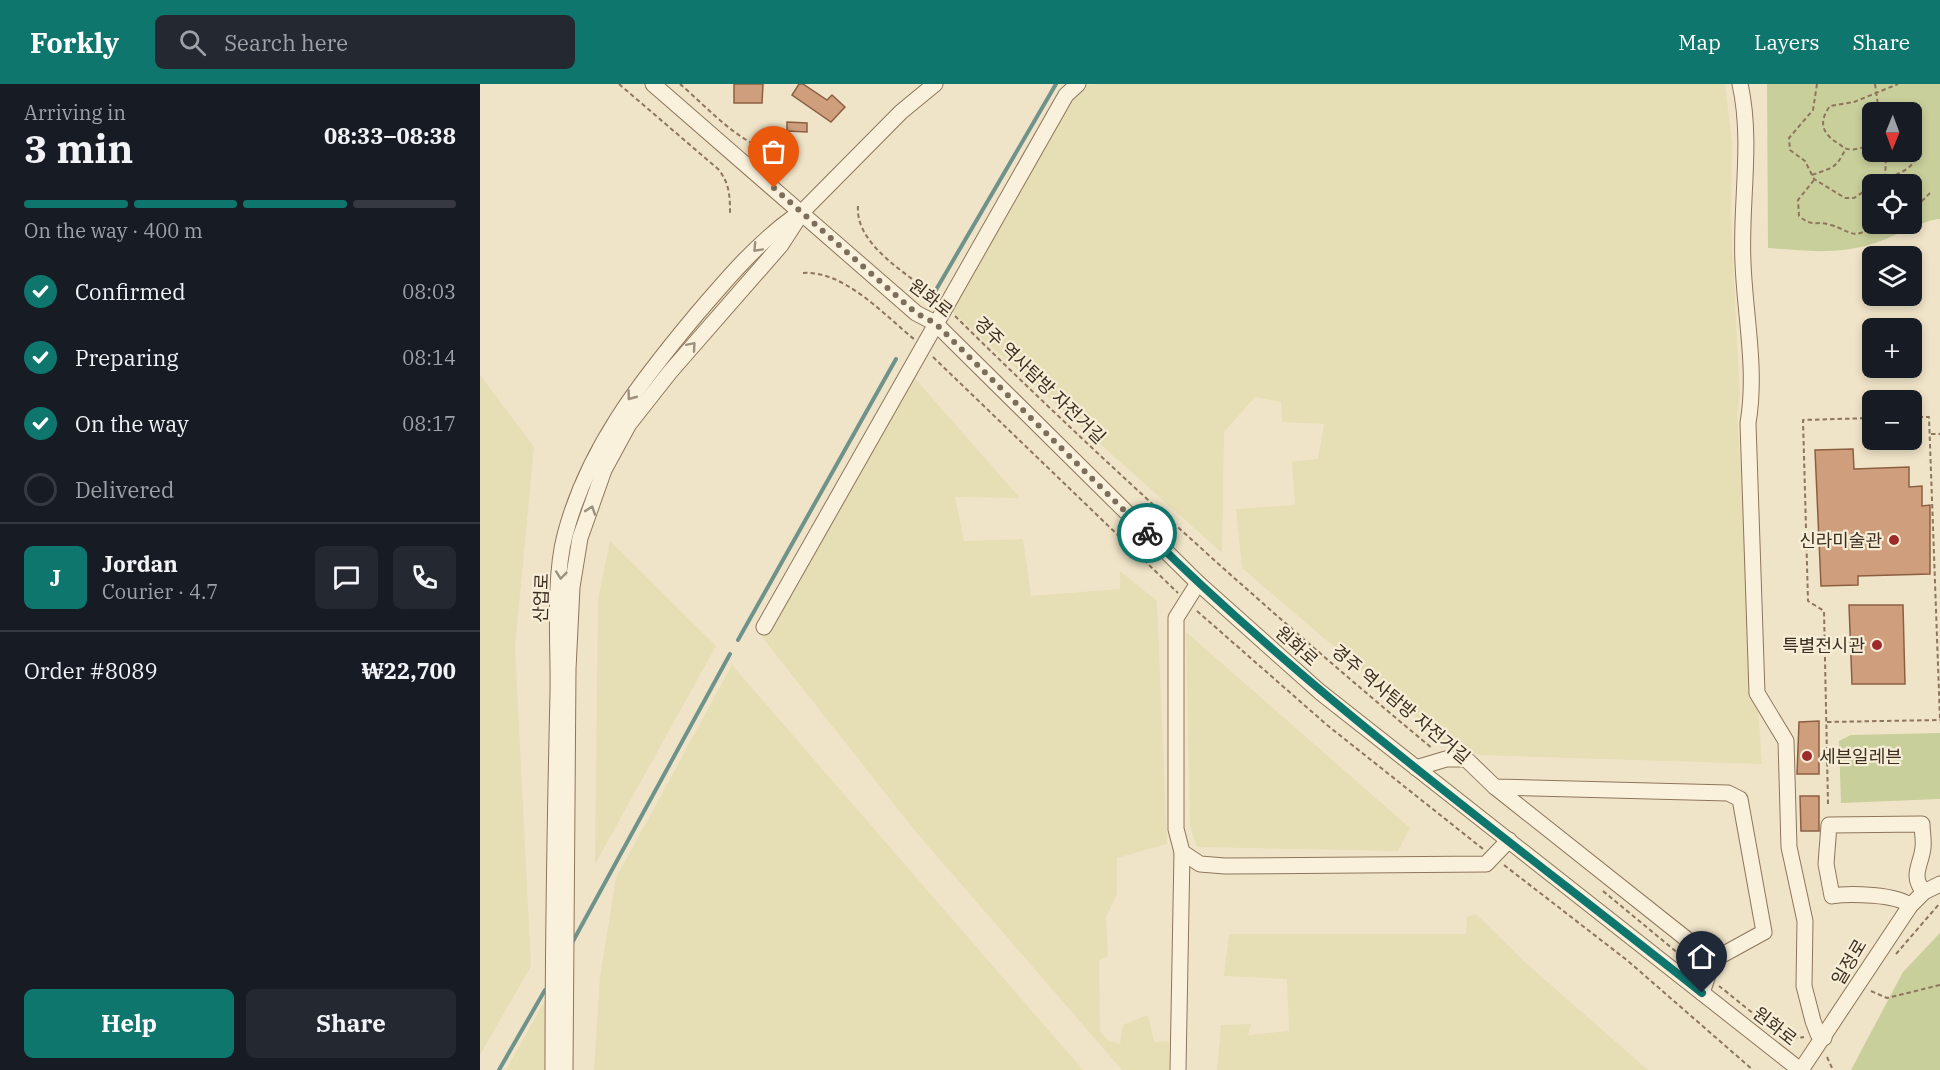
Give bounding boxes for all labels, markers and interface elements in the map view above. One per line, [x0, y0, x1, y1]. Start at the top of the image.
search box [155, 15, 575, 69]
text: Forkly [30, 24, 119, 61]
icon: search [176, 26, 209, 59]
text: Search here [224, 28, 348, 57]
text: Map [1678, 28, 1721, 56]
text: Layers [1754, 28, 1820, 56]
text: Share [1853, 28, 1910, 56]
text: Arriving in [24, 99, 126, 126]
north arrow [1862, 102, 1922, 162]
map controls [1862, 102, 1922, 450]
text: 08:33–08:38 [324, 121, 456, 150]
text: 3 min [24, 123, 133, 174]
pin [748, 126, 799, 188]
icon: bag [757, 135, 790, 168]
button: locate [1862, 174, 1922, 234]
text: On the way · 400 m [24, 217, 203, 244]
one-way arrow [753, 241, 764, 251]
button: layers [1862, 246, 1922, 306]
street label: 원화로 [904, 274, 958, 322]
icon: check [24, 275, 57, 308]
text: Confirmed [75, 277, 186, 306]
text: 08:03 [402, 278, 456, 305]
street label: 경주 역사탐방 자전거길 [969, 311, 1111, 449]
button: + [1862, 318, 1922, 378]
icon: check [24, 341, 57, 374]
one-way arrow [685, 342, 696, 353]
text: Preparing [75, 343, 179, 372]
text: 08:14 [402, 344, 456, 371]
one-way arrow [627, 390, 638, 401]
button: − [1862, 390, 1922, 450]
icon: check [24, 407, 57, 440]
text: On the way [75, 409, 189, 438]
text: 08:17 [402, 410, 456, 437]
text: Delivered [75, 475, 174, 504]
courier [1117, 503, 1177, 563]
one-way arrow [583, 505, 596, 516]
icon: bike [1131, 517, 1164, 550]
place label: 신라미술관 [1799, 529, 1882, 552]
marker: 신라미술관 [1887, 533, 1901, 547]
button: chat [315, 546, 378, 609]
button: phone [393, 546, 456, 609]
text: Jordan [102, 549, 178, 578]
text: J [50, 563, 61, 592]
one-way arrow [555, 571, 568, 580]
street label: 산업로 [529, 573, 553, 623]
text: Courier · 4.7 [102, 578, 218, 605]
street label: 원화로 [1271, 621, 1323, 671]
place label: 특별전시관 [1782, 634, 1865, 657]
marker: 특별전시관 [1870, 638, 1884, 652]
street label: 경주 역사탐방 자전거길 [1327, 639, 1475, 769]
text: Order #8089 [24, 656, 158, 685]
text: ₩22,700 [361, 656, 456, 685]
place label: 세븐일레븐 [1819, 745, 1902, 768]
marker: 세븐일레븐 [1800, 749, 1814, 763]
pin [1676, 931, 1727, 993]
street label: 일정로 [1826, 935, 1872, 989]
icon: home [1685, 940, 1718, 973]
button: Help [24, 989, 234, 1058]
button: Share [246, 989, 456, 1058]
street label: 원화로 [1748, 1002, 1802, 1050]

